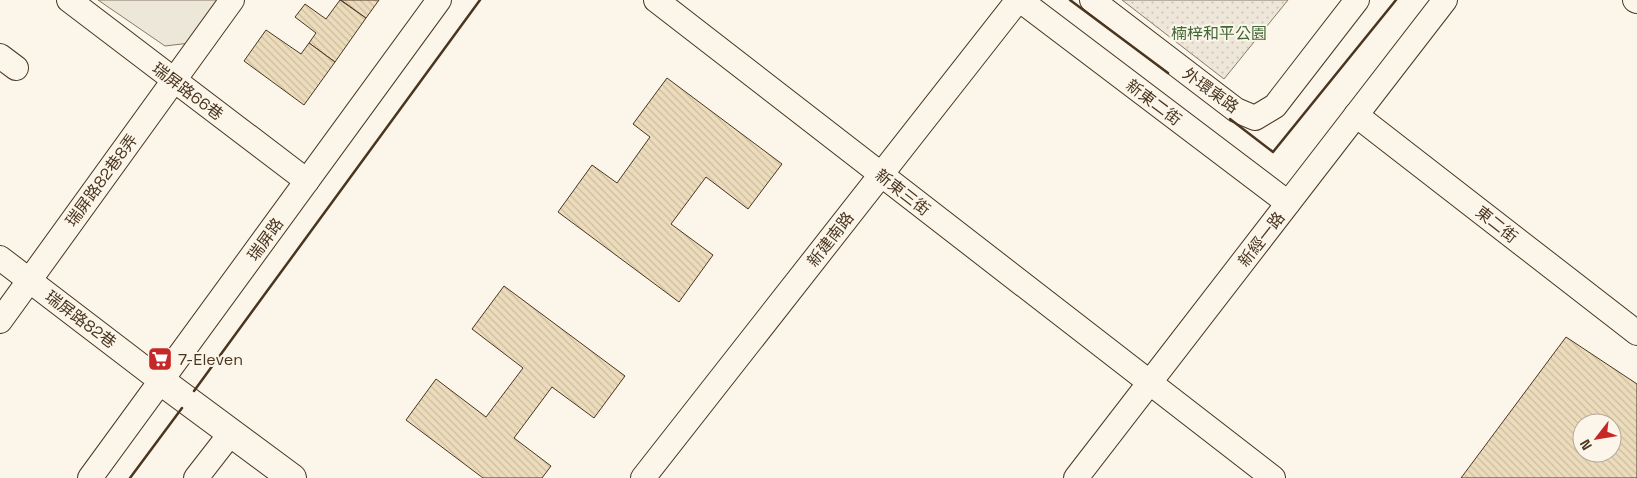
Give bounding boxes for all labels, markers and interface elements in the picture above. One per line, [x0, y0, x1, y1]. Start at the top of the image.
park label: 楠梓和平公園 [1171, 23, 1267, 44]
street label: 瑞屏路66巷 [148, 58, 227, 125]
street label: 外環東路 [1179, 63, 1243, 118]
street label: 新東二街 [1122, 75, 1186, 130]
street label: 瑞屏路82巷8弄 [61, 130, 142, 231]
street label: 新東三街 [871, 164, 934, 220]
street label: 東二街 [1471, 201, 1522, 247]
street label: 新建南路 [802, 208, 858, 271]
street label: 新經一路 [1233, 208, 1289, 271]
street label: 瑞屏路 [243, 214, 288, 265]
street label: 瑞屏路82巷 [41, 286, 120, 353]
supermarket icon: 7-Eleven [147, 346, 173, 372]
place label: 7-Eleven [178, 349, 243, 370]
north arrow [1572, 413, 1622, 463]
text: N [1576, 436, 1596, 453]

